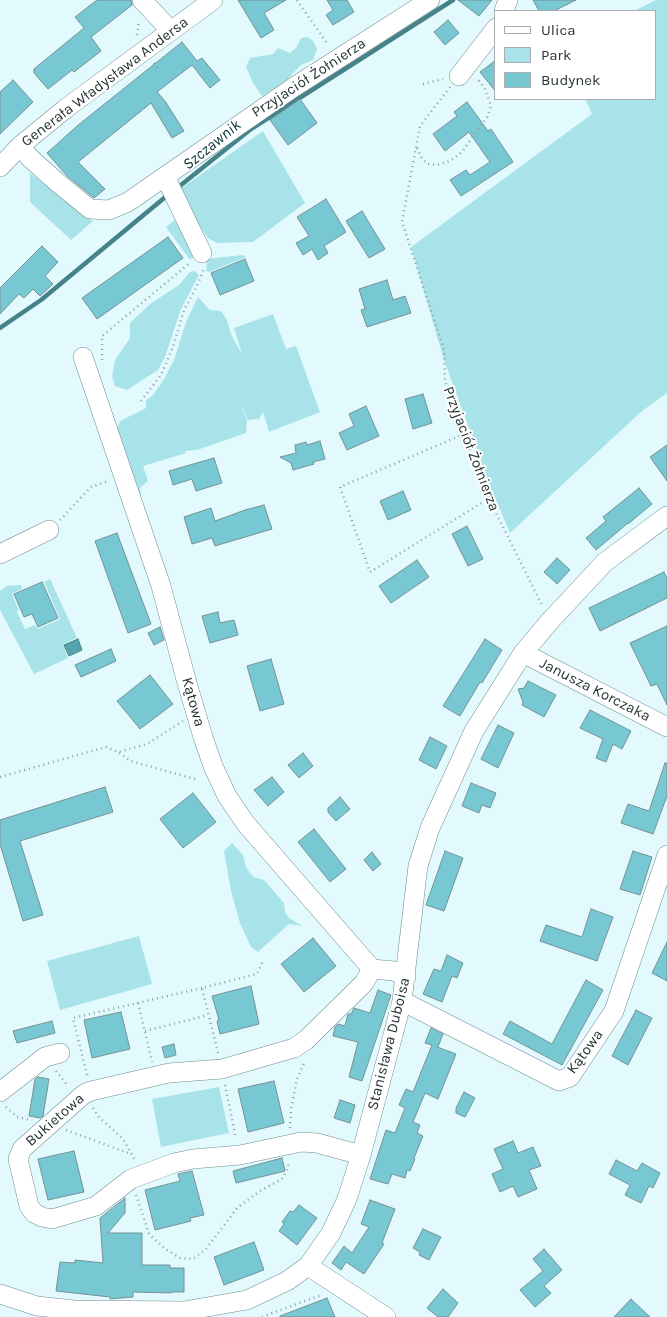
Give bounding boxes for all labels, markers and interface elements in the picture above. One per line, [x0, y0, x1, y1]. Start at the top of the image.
legend [494, 10, 657, 100]
street label: Generała Władysława Andersa [18, 13, 192, 151]
text: Ulica [541, 21, 575, 39]
street label: Przyjaciół Żołnierza [249, 34, 369, 122]
text: Park [541, 46, 571, 64]
text: Budynek [541, 71, 600, 89]
water label: Szczawnik [179, 116, 245, 174]
street label: Przyjaciół Żołnierza [439, 384, 503, 514]
street label: Janusza Korczaka [537, 654, 653, 726]
street label: Kątowa [177, 675, 209, 729]
street label: Stanisława Duboisa [364, 976, 414, 1112]
street label: Kątowa [563, 1026, 607, 1078]
street label: Bukietowa [22, 1090, 88, 1150]

